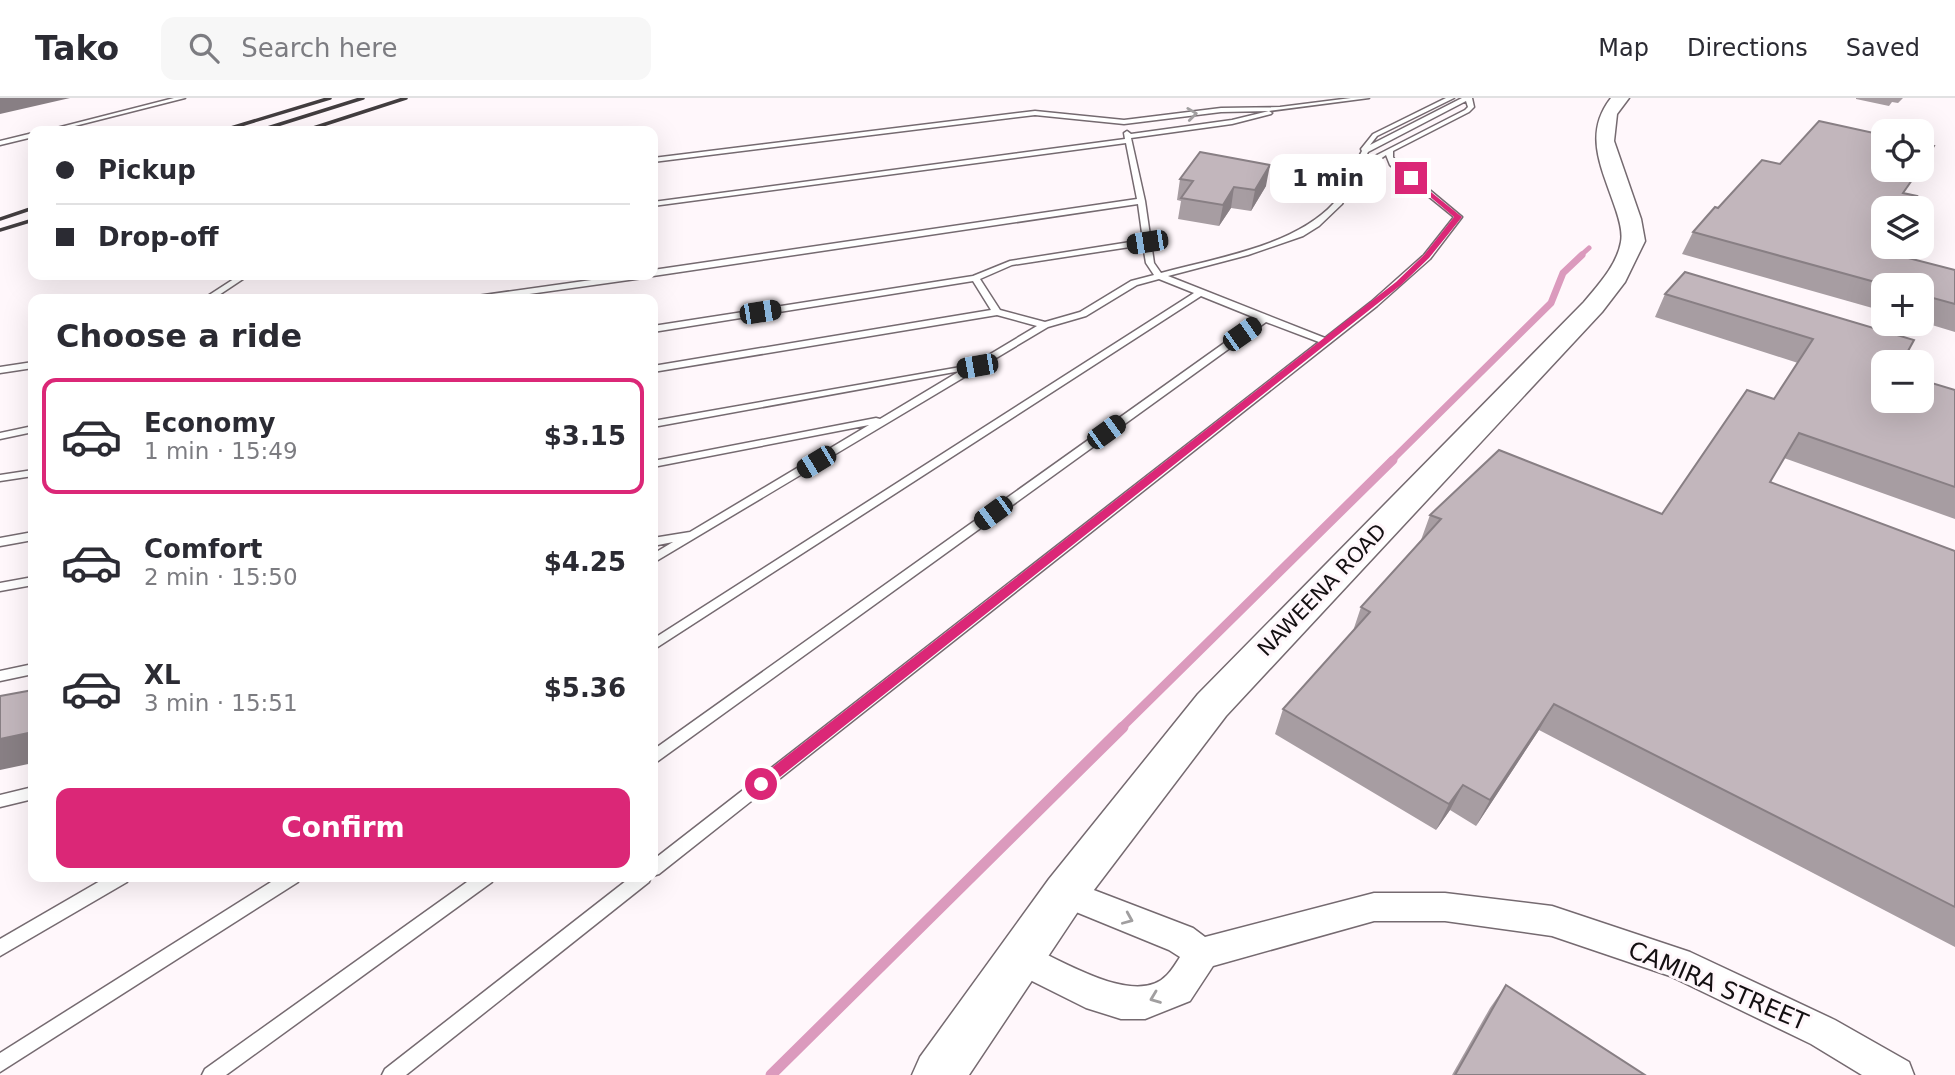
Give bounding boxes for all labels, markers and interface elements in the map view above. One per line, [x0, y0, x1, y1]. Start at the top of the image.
search box [161, 17, 651, 80]
text: Tako [35, 29, 119, 68]
icon: search [185, 29, 223, 67]
text: Search here [241, 33, 397, 63]
text: Map [1598, 34, 1649, 62]
text: Directions [1687, 34, 1808, 62]
text: Saved [1846, 34, 1920, 62]
one-way arrow [1186, 106, 1197, 121]
map controls [1871, 119, 1934, 413]
button: locate [1871, 119, 1934, 182]
callout: 1 min [1271, 154, 1386, 202]
text: Pickup [98, 155, 196, 185]
route end [1395, 162, 1427, 194]
text: 1 min [1292, 165, 1364, 191]
button: layers [1871, 196, 1934, 259]
text: Drop-off [98, 222, 219, 252]
car [1125, 228, 1170, 256]
button: + [1871, 273, 1934, 336]
car [738, 298, 783, 326]
car [1219, 313, 1266, 355]
text: Choose a ride [56, 317, 302, 355]
button: − [1871, 350, 1934, 413]
car [955, 352, 1000, 380]
icon: car [60, 405, 123, 468]
text: Economy [144, 408, 275, 438]
car [1083, 411, 1130, 453]
text: $3.15 [544, 421, 626, 451]
text: 1 min · 15:49 [144, 438, 298, 464]
car [793, 442, 840, 482]
car [970, 492, 1017, 534]
street label: NAWEENA ROAD [1253, 519, 1391, 661]
icon: car [60, 531, 123, 594]
text: Comfort [144, 534, 262, 564]
text: $4.25 [544, 547, 626, 577]
text: 2 min · 15:50 [144, 564, 298, 590]
icon: car [60, 657, 123, 720]
text: XL [144, 660, 181, 690]
text: $5.36 [544, 673, 626, 703]
text: 3 min · 15:51 [144, 690, 298, 716]
route start [745, 768, 777, 800]
button: Confirm [56, 788, 630, 868]
one-way arrow [1121, 911, 1133, 925]
street label: CAMIRA STREET [1624, 936, 1812, 1037]
one-way arrow [1149, 989, 1161, 1003]

